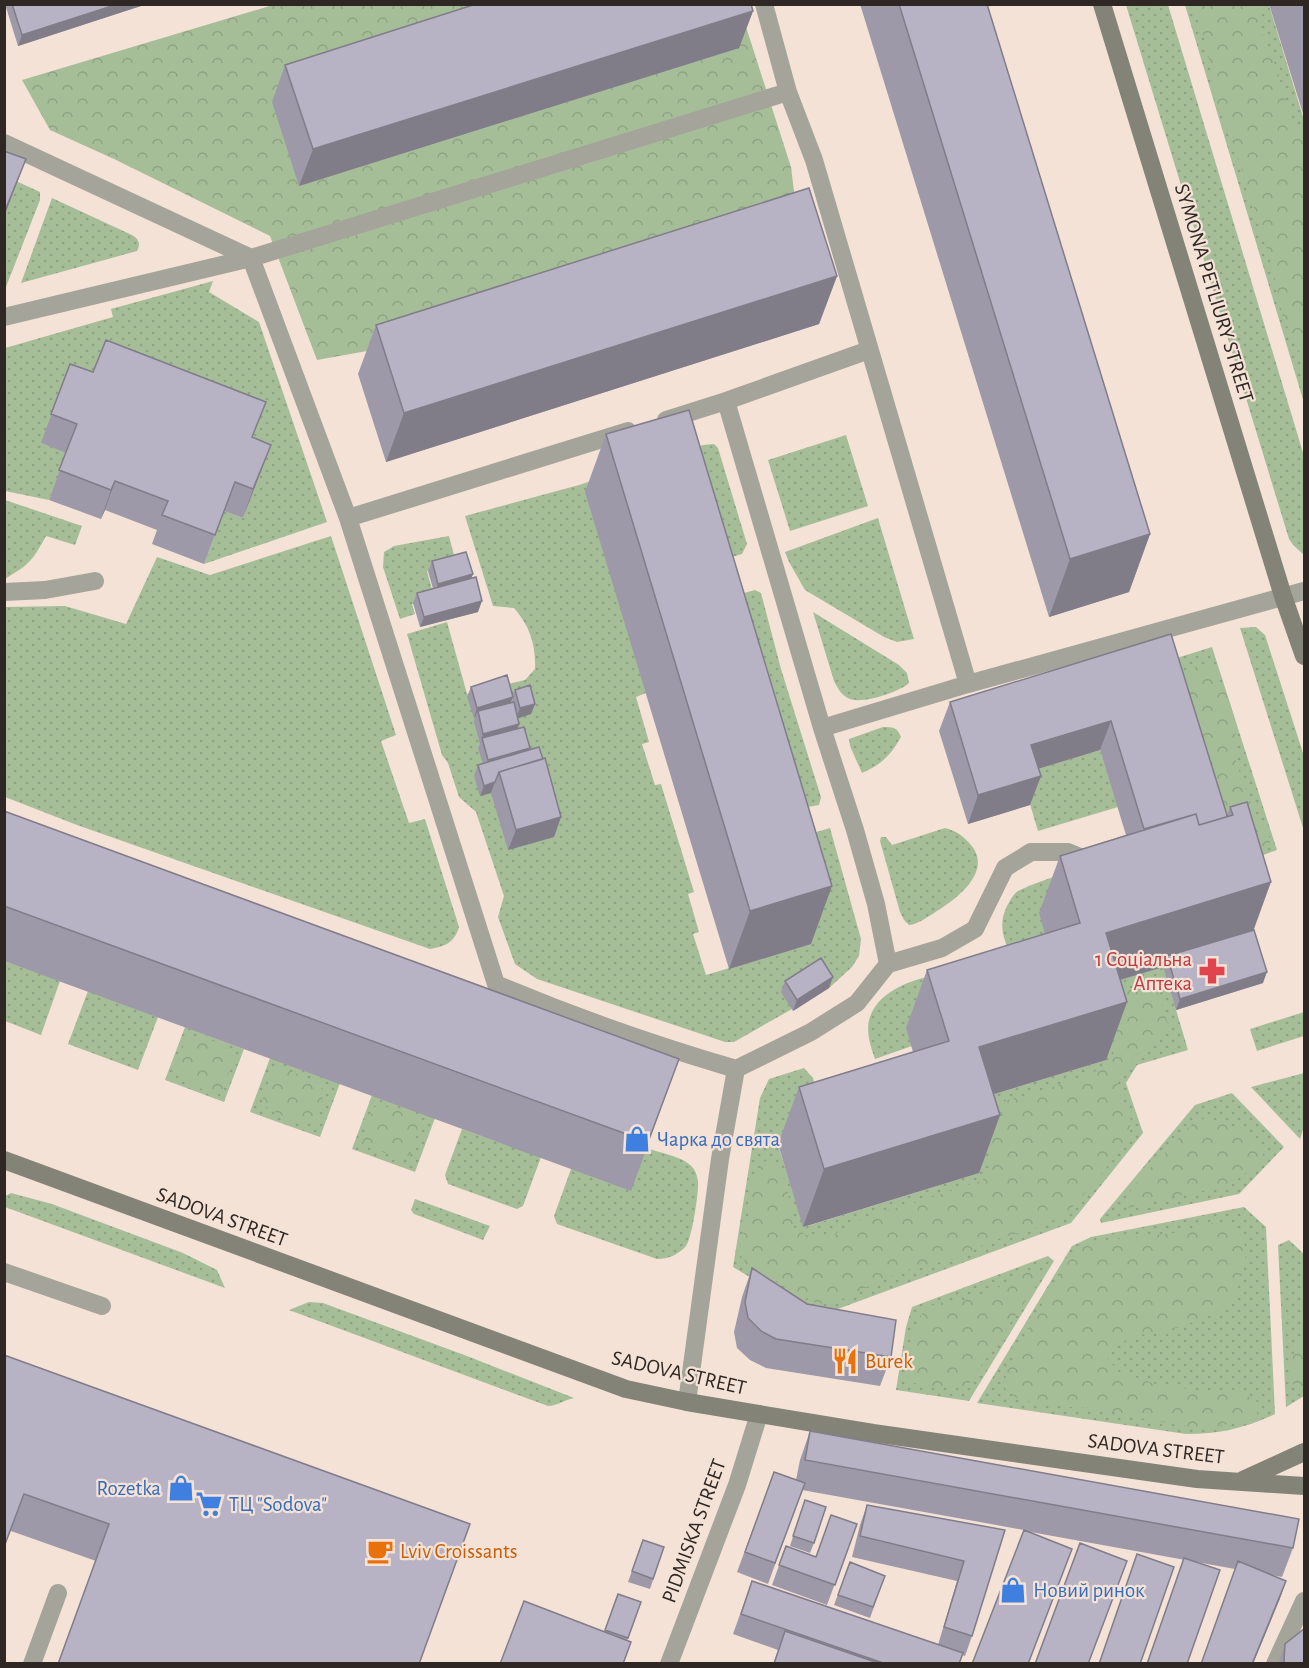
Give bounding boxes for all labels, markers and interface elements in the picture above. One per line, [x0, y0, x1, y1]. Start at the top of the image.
street label: SYMONA PETLIURY STREET [1171, 181, 1257, 405]
place label: 1 Соціальна Аптека [1095, 949, 1192, 994]
pharmacy icon: 1 Соціальна Аптека [1197, 956, 1227, 986]
shop icon: Чарка до свята [622, 1124, 652, 1154]
place label: Чарка до свята [657, 1129, 780, 1150]
street label: SADOVA STREET [154, 1184, 290, 1250]
restaurant icon: Burek [830, 1346, 860, 1376]
street label: SADOVA STREET [610, 1347, 748, 1399]
place label: Burek [865, 1351, 913, 1372]
street label: SADOVA STREET [1086, 1430, 1226, 1468]
street label: PIDMISKA STREET [658, 1456, 730, 1606]
shop icon: Rozetka [166, 1473, 196, 1503]
place label: Rozetka [96, 1478, 161, 1499]
supermarket icon: ТЦ "Sodova" [194, 1489, 224, 1519]
place label: ТЦ "Sodova" [229, 1494, 327, 1515]
cafe icon: Lviv Croissants [365, 1536, 395, 1566]
place label: Lviv Croissants [400, 1541, 518, 1562]
shop icon: Новий ринок [998, 1575, 1028, 1605]
place label: Новий ринок [1033, 1580, 1145, 1601]

